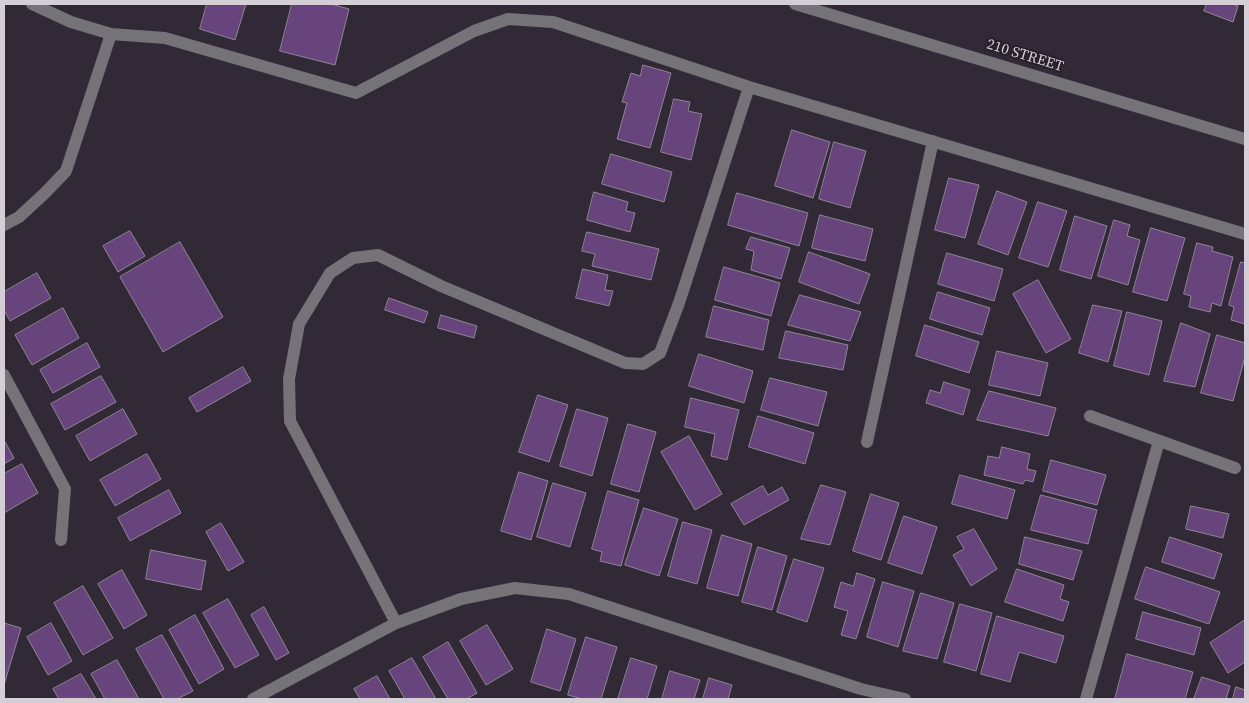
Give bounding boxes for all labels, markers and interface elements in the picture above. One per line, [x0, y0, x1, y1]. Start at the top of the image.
street label: 210 STREET [984, 36, 1066, 76]

